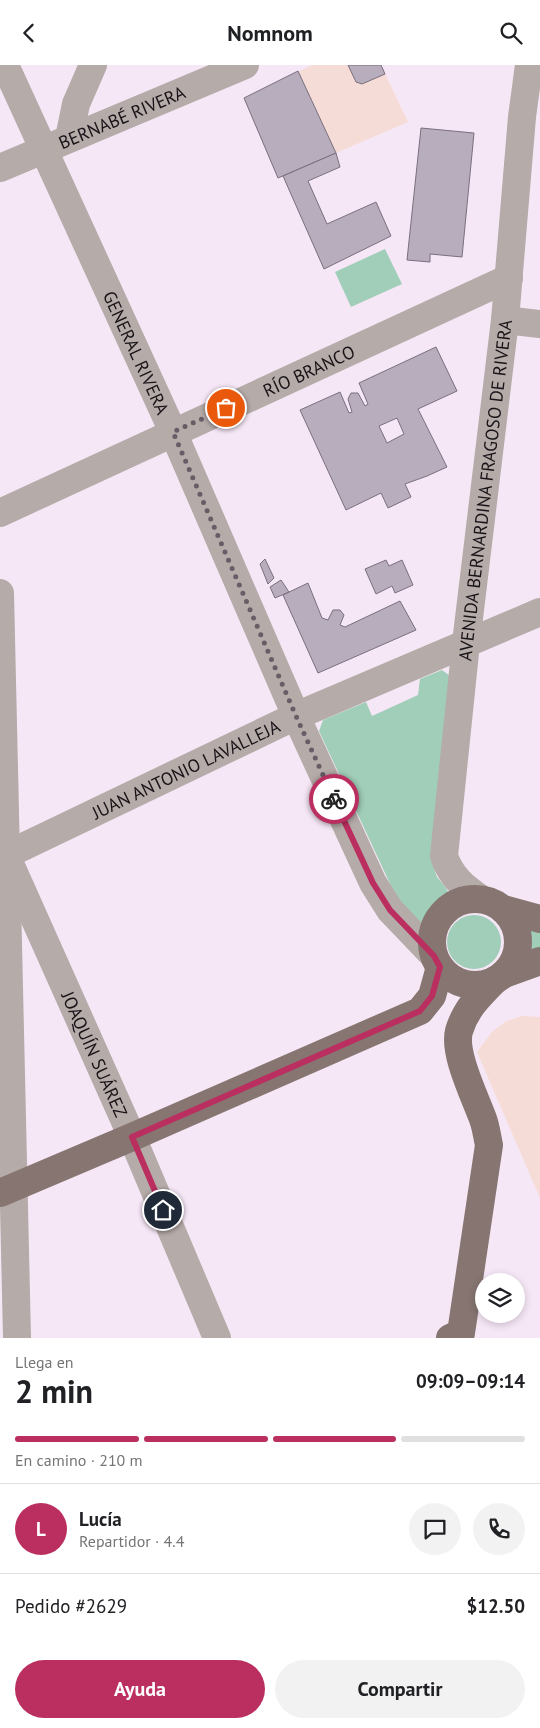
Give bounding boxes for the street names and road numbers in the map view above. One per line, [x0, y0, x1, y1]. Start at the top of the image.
street label: BERNABÉ RIVERA [55, 80, 189, 154]
street label: GENERAL RIVERA [98, 287, 175, 418]
street label: AVENIDA BERNARDINA FRAGOSO DE RIVERA [453, 318, 517, 662]
street label: RÍO BRANCO [259, 339, 358, 402]
street label: JUAN ANTONIO LAVALLEJA [87, 714, 284, 824]
street label: JOAQUÍN SUÁREZ [56, 987, 133, 1121]

